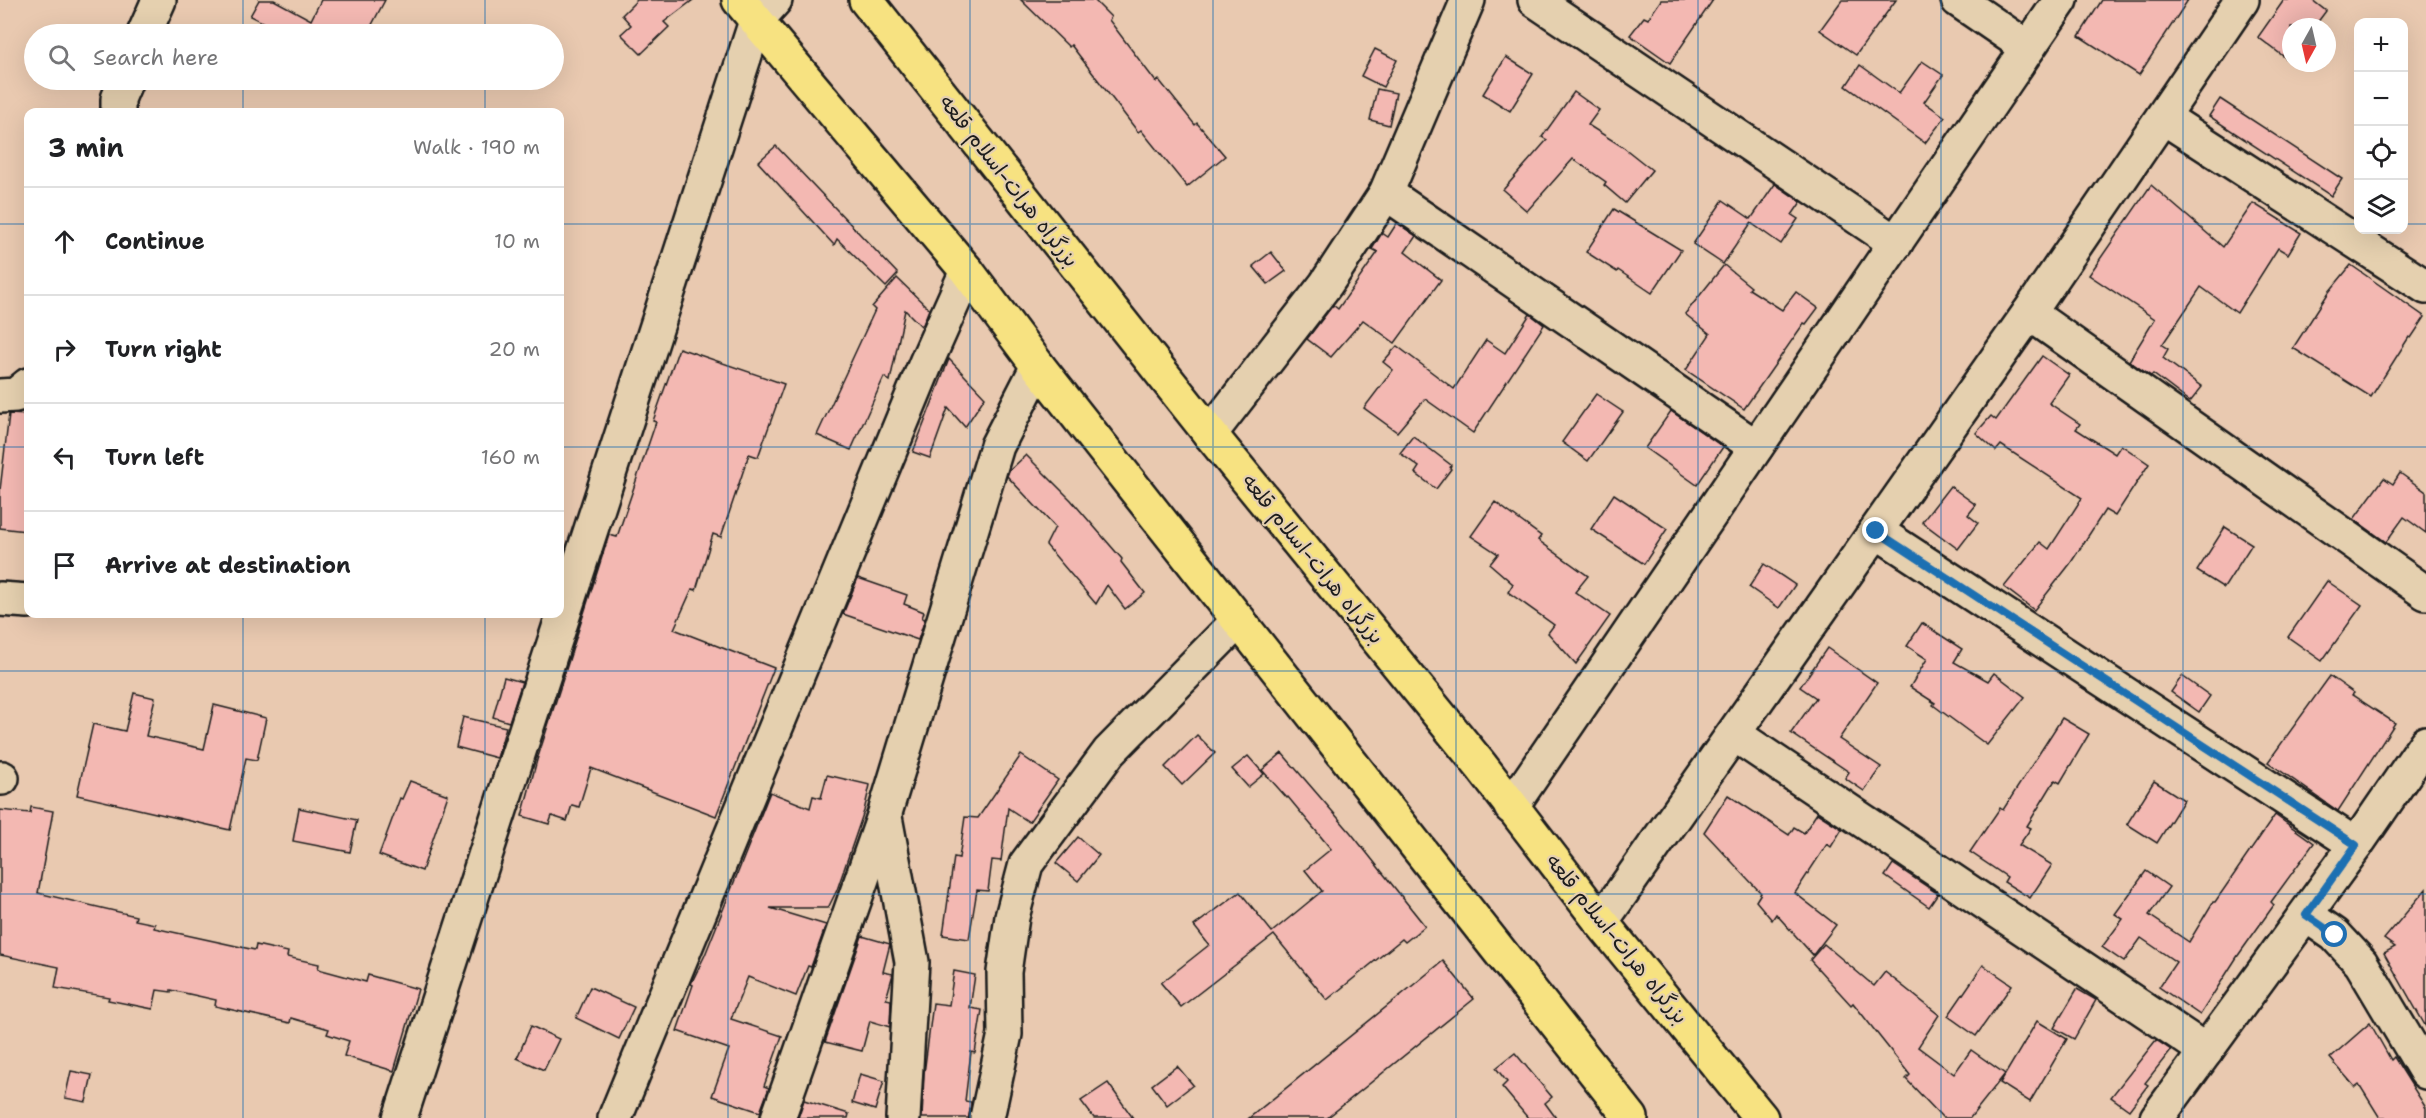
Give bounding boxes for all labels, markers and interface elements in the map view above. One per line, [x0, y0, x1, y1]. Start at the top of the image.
north arrow [2282, 18, 2336, 72]
map controls [2354, 18, 2408, 234]
button: + [2354, 18, 2408, 72]
search box [24, 24, 564, 90]
icon: search [45, 41, 78, 74]
text: Search here [93, 43, 219, 72]
button: − [2354, 72, 2408, 126]
street label: بزرگراه هرات-اسلام قلعه [931, 89, 1085, 274]
button: locate [2354, 126, 2408, 180]
text: 3 min [48, 130, 124, 165]
text: Walk · 190 m [413, 134, 540, 160]
button: layers [2354, 180, 2408, 234]
icon: ahead [48, 225, 81, 258]
text: Continue [105, 227, 205, 256]
text: 10 m [494, 228, 540, 254]
icon: right [48, 333, 81, 366]
text: Turn right [105, 335, 222, 364]
text: 20 m [489, 336, 540, 362]
icon: left [48, 441, 81, 474]
text: Turn left [105, 443, 204, 472]
text: 160 m [481, 444, 540, 470]
street label: بزرگراه هرات-اسلام قلعه [1234, 468, 1390, 651]
route end [1862, 517, 1888, 543]
icon: arrive [48, 549, 81, 582]
text: Arrive at destination [105, 551, 351, 580]
street label: بزرگراه هرات-اسلام قلعه [1538, 848, 1694, 1031]
route start [2321, 921, 2347, 947]

